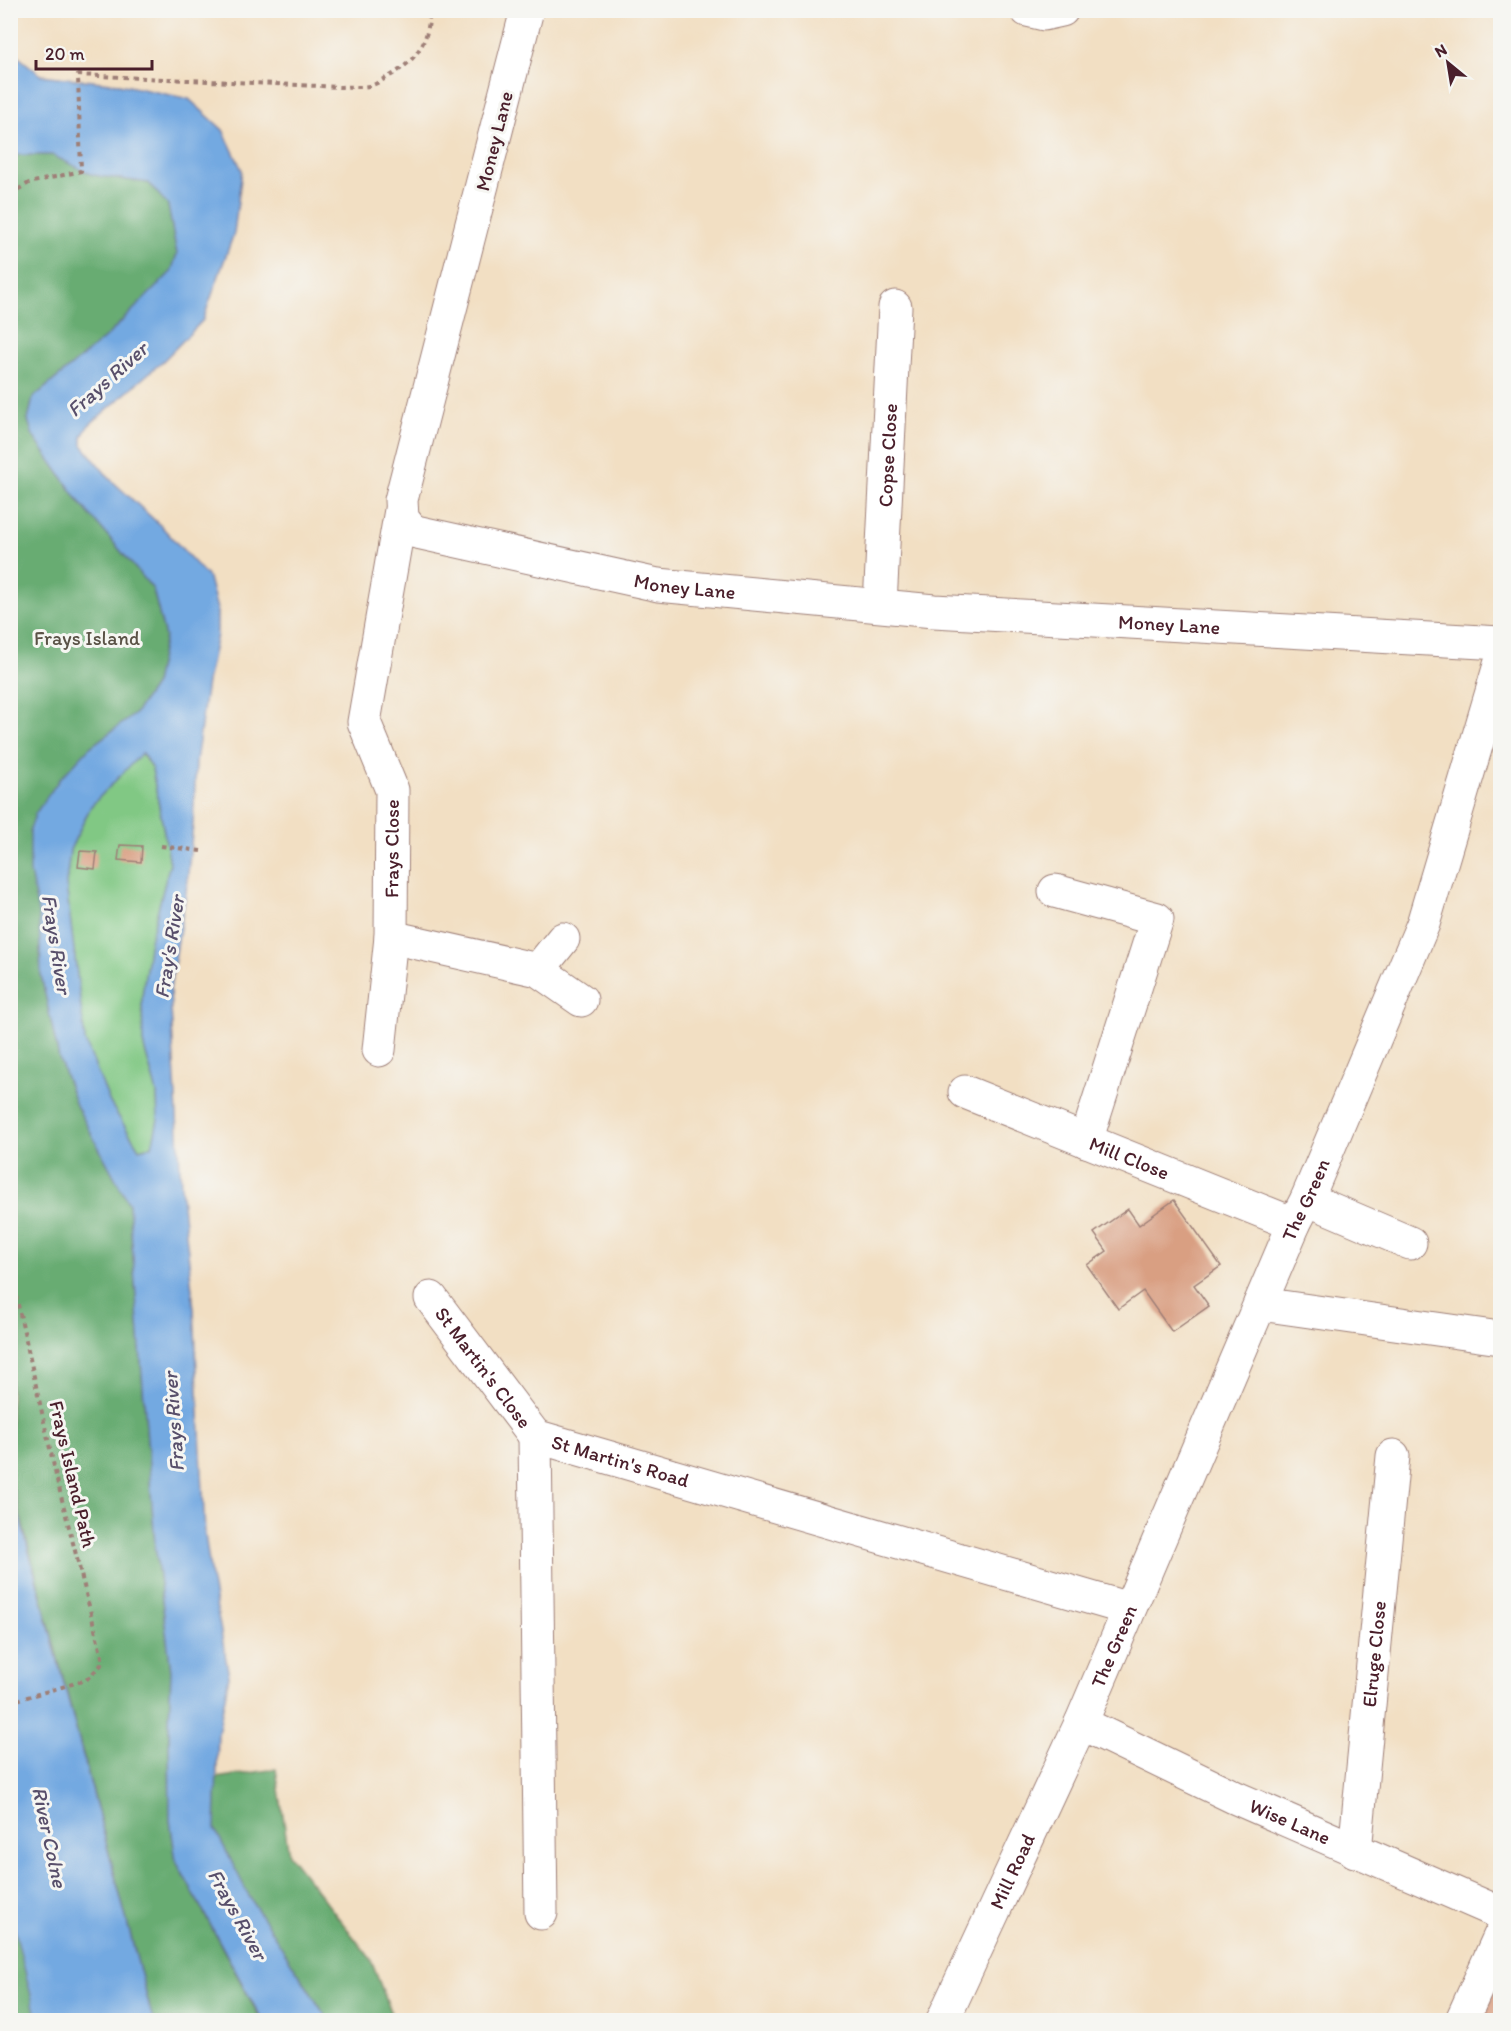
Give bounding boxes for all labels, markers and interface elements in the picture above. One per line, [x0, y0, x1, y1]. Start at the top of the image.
scale bar [36, 33, 152, 71]
north arrow [1418, 33, 1478, 93]
text: N [1431, 40, 1450, 61]
text: 20 m [45, 43, 85, 65]
street label: Money Lane [470, 89, 518, 193]
water label: Frays River [61, 335, 154, 422]
street label: Copse Close [873, 403, 902, 508]
street label: Money Lane [632, 568, 737, 604]
street label: Money Lane [1118, 609, 1221, 639]
park label: Frays Island [34, 626, 140, 650]
street label: Frays Close [379, 799, 404, 898]
water label: Fray's River [149, 892, 190, 1000]
water label: Frays River [37, 893, 77, 997]
street label: Mill Close [1086, 1131, 1173, 1185]
street label: The Green [1276, 1155, 1335, 1244]
street label: St Martin's Close [430, 1302, 537, 1433]
water label: Frays River [157, 1369, 189, 1473]
street label: Frays Island Path [44, 1398, 102, 1550]
street label: St Martin's Road [549, 1429, 692, 1492]
street label: Elruge Close [1357, 1600, 1391, 1708]
street label: The Green [1085, 1601, 1142, 1691]
water label: River Colne [27, 1784, 73, 1891]
street label: Wise Lane [1246, 1793, 1334, 1850]
street label: Mill Road [984, 1830, 1040, 1913]
water label: Frays River [203, 1864, 274, 1966]

